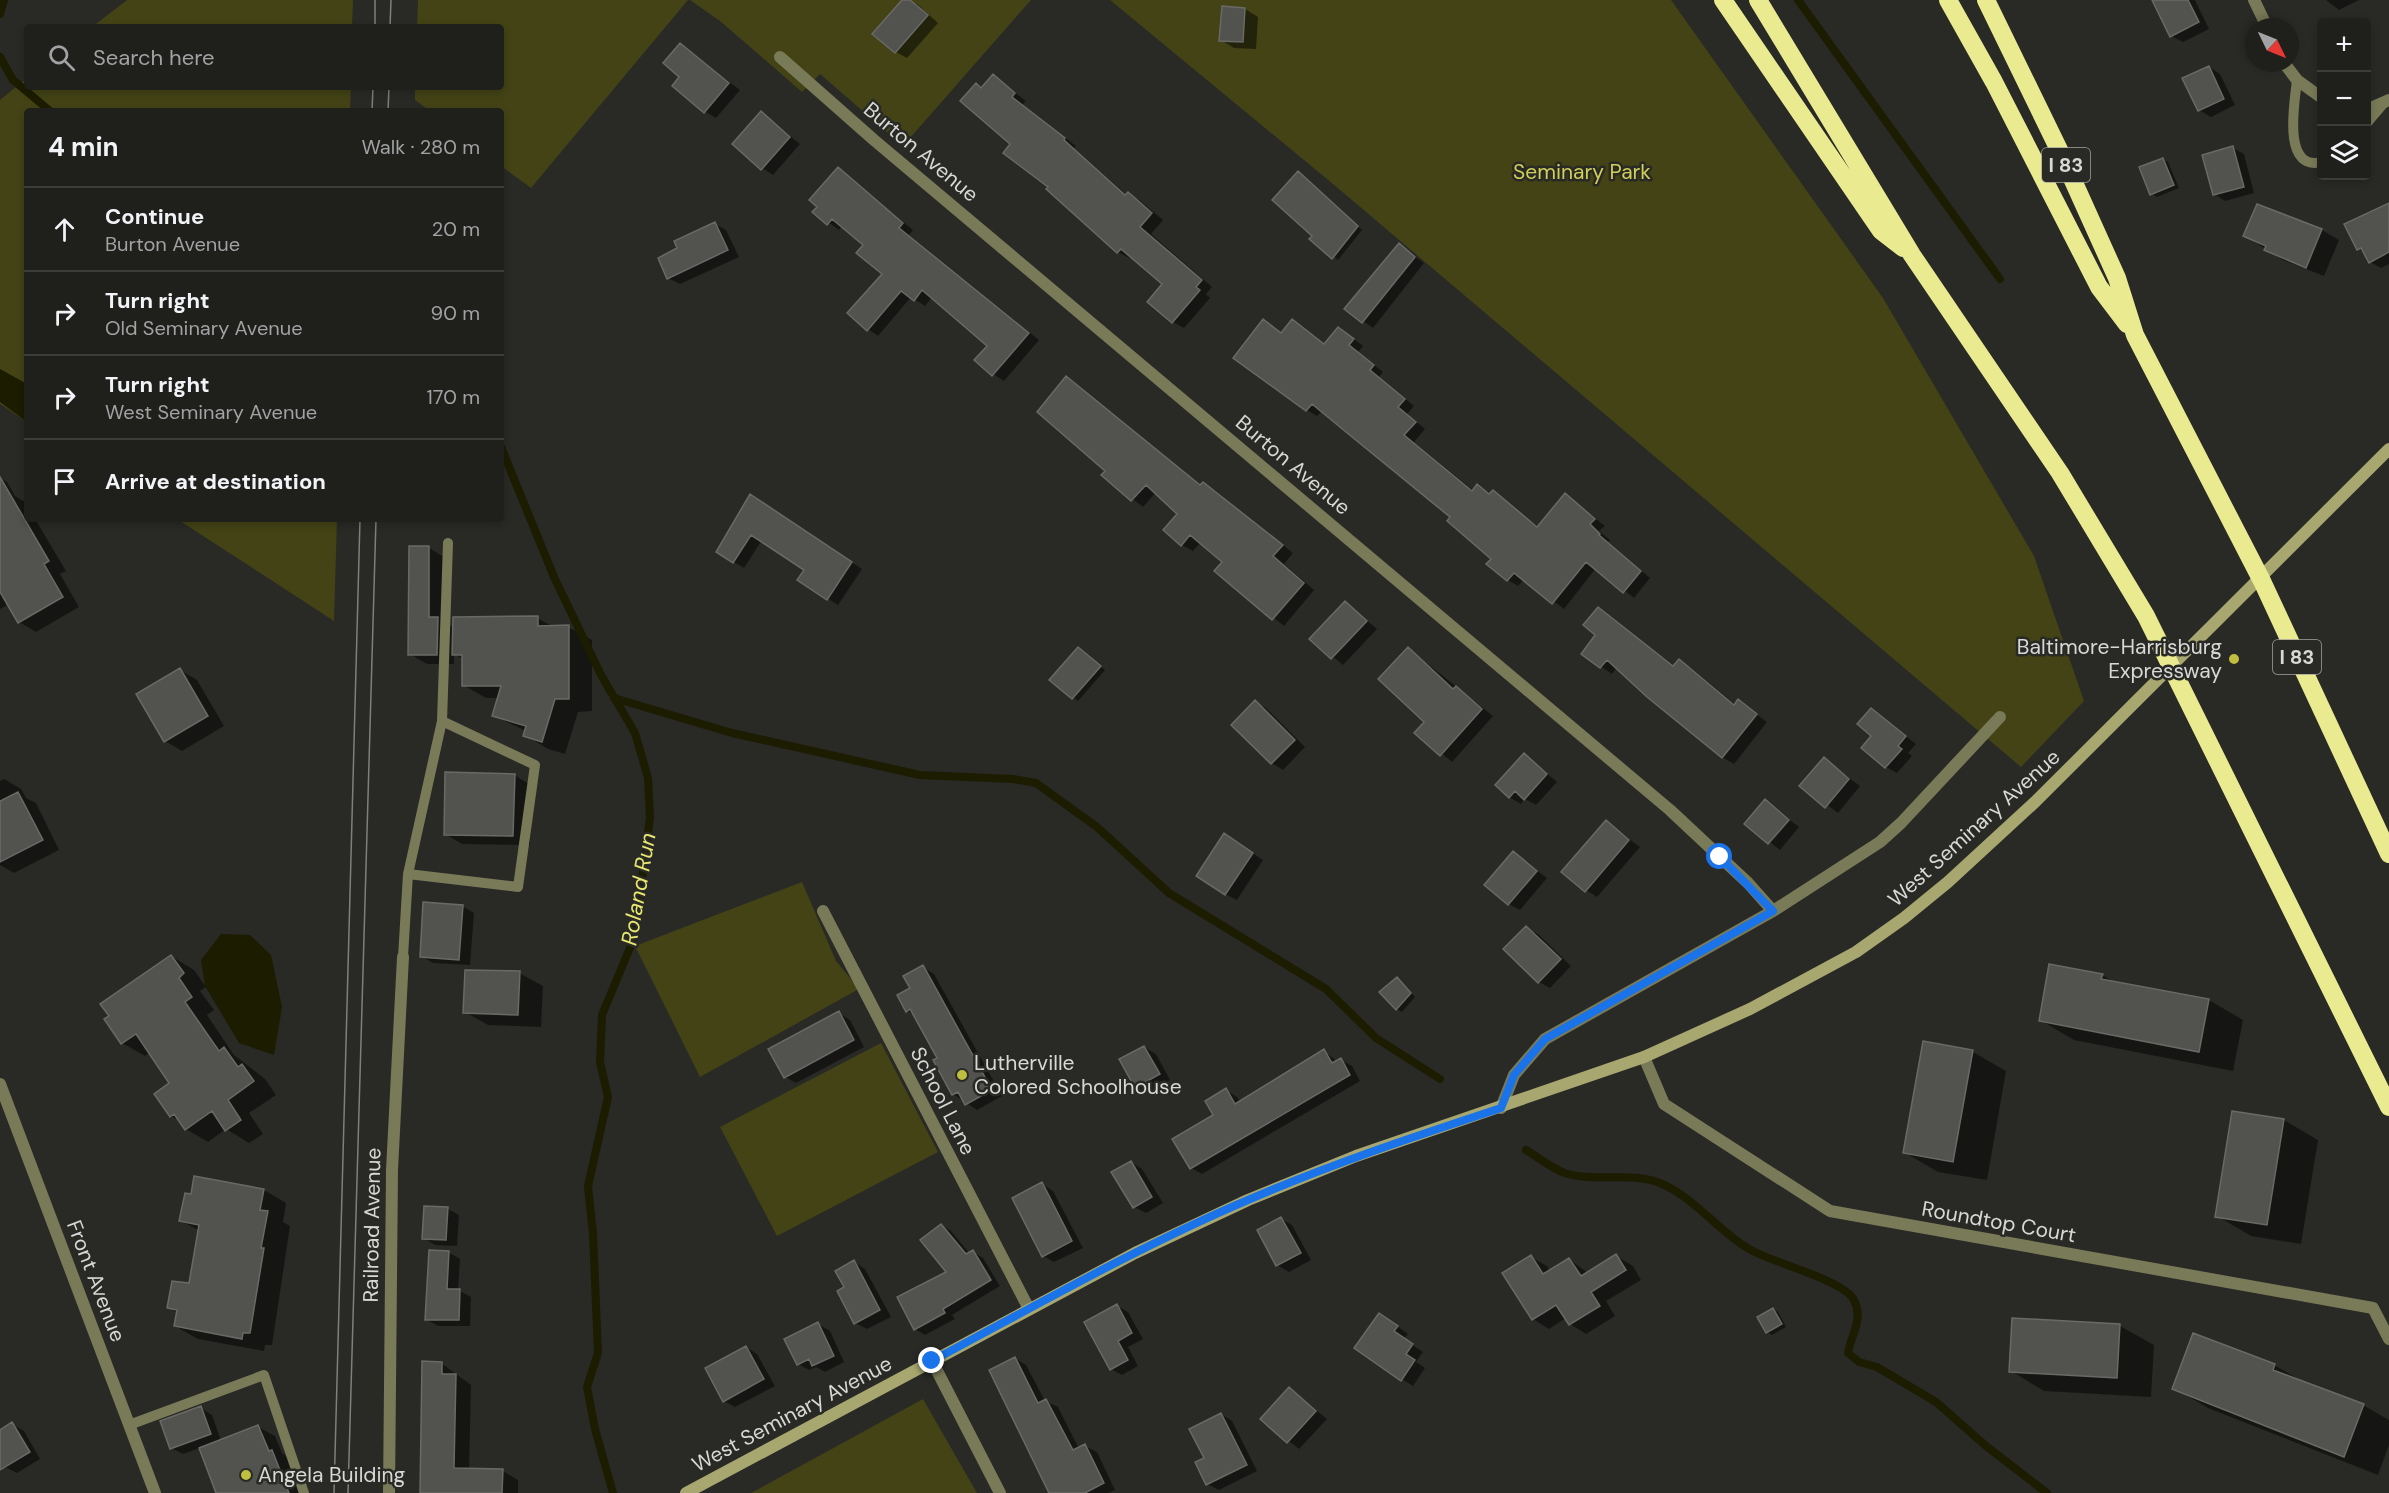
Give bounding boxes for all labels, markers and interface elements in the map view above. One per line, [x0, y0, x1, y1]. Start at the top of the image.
north arrow [2245, 18, 2299, 72]
map controls [2317, 18, 2371, 180]
button: + [2317, 18, 2371, 72]
search box [24, 24, 504, 90]
icon: search [45, 41, 78, 74]
text: Search here [93, 43, 214, 72]
button: − [2317, 72, 2371, 126]
street label: Burton Avenue [858, 96, 984, 208]
button: layers [2317, 126, 2371, 180]
text: 4 min [48, 130, 119, 164]
text: Walk · 280 m [361, 134, 480, 160]
road number: I 83 [2042, 148, 2090, 182]
park label: Seminary Park [1513, 158, 1651, 186]
text: Continue [105, 202, 204, 231]
icon: ahead [48, 213, 81, 246]
text: 20 m [432, 216, 480, 242]
text: Burton Avenue [105, 231, 240, 257]
text: Turn right [105, 286, 210, 315]
icon: right [48, 297, 81, 330]
text: 90 m [431, 300, 480, 326]
text: Old Seminary Avenue [105, 315, 303, 341]
text: Turn right [105, 370, 210, 399]
icon: right [48, 381, 81, 414]
text: 170 m [427, 384, 480, 410]
text: West Seminary Avenue [105, 399, 317, 425]
street label: Burton Avenue [1230, 409, 1356, 521]
icon: arrive [48, 465, 81, 498]
text: Arrive at destination [105, 467, 326, 496]
place label: Baltimore-Harrisburg Expressway [2017, 633, 2222, 685]
road number: I 83 [2273, 640, 2321, 674]
marker: Baltimore-Harrisburg Expressway [2227, 652, 2241, 666]
street label: West Seminary Avenue [1882, 743, 2066, 913]
water label: Roland Run [614, 831, 663, 948]
route start [1706, 843, 1732, 869]
street label: School Lane [904, 1042, 982, 1160]
place label: Lutherville Colored Schoolhouse [974, 1049, 1182, 1101]
marker: Lutherville Colored Schoolhouse [955, 1068, 969, 1082]
street label: Railroad Avenue [357, 1147, 387, 1303]
street label: Roundtop Court [1920, 1195, 2078, 1249]
street label: Front Avenue [60, 1216, 132, 1346]
route end [918, 1347, 944, 1373]
street label: West Seminary Avenue [687, 1349, 897, 1479]
place label: Angela Building [258, 1461, 406, 1489]
marker: Angela Building [239, 1468, 253, 1482]

